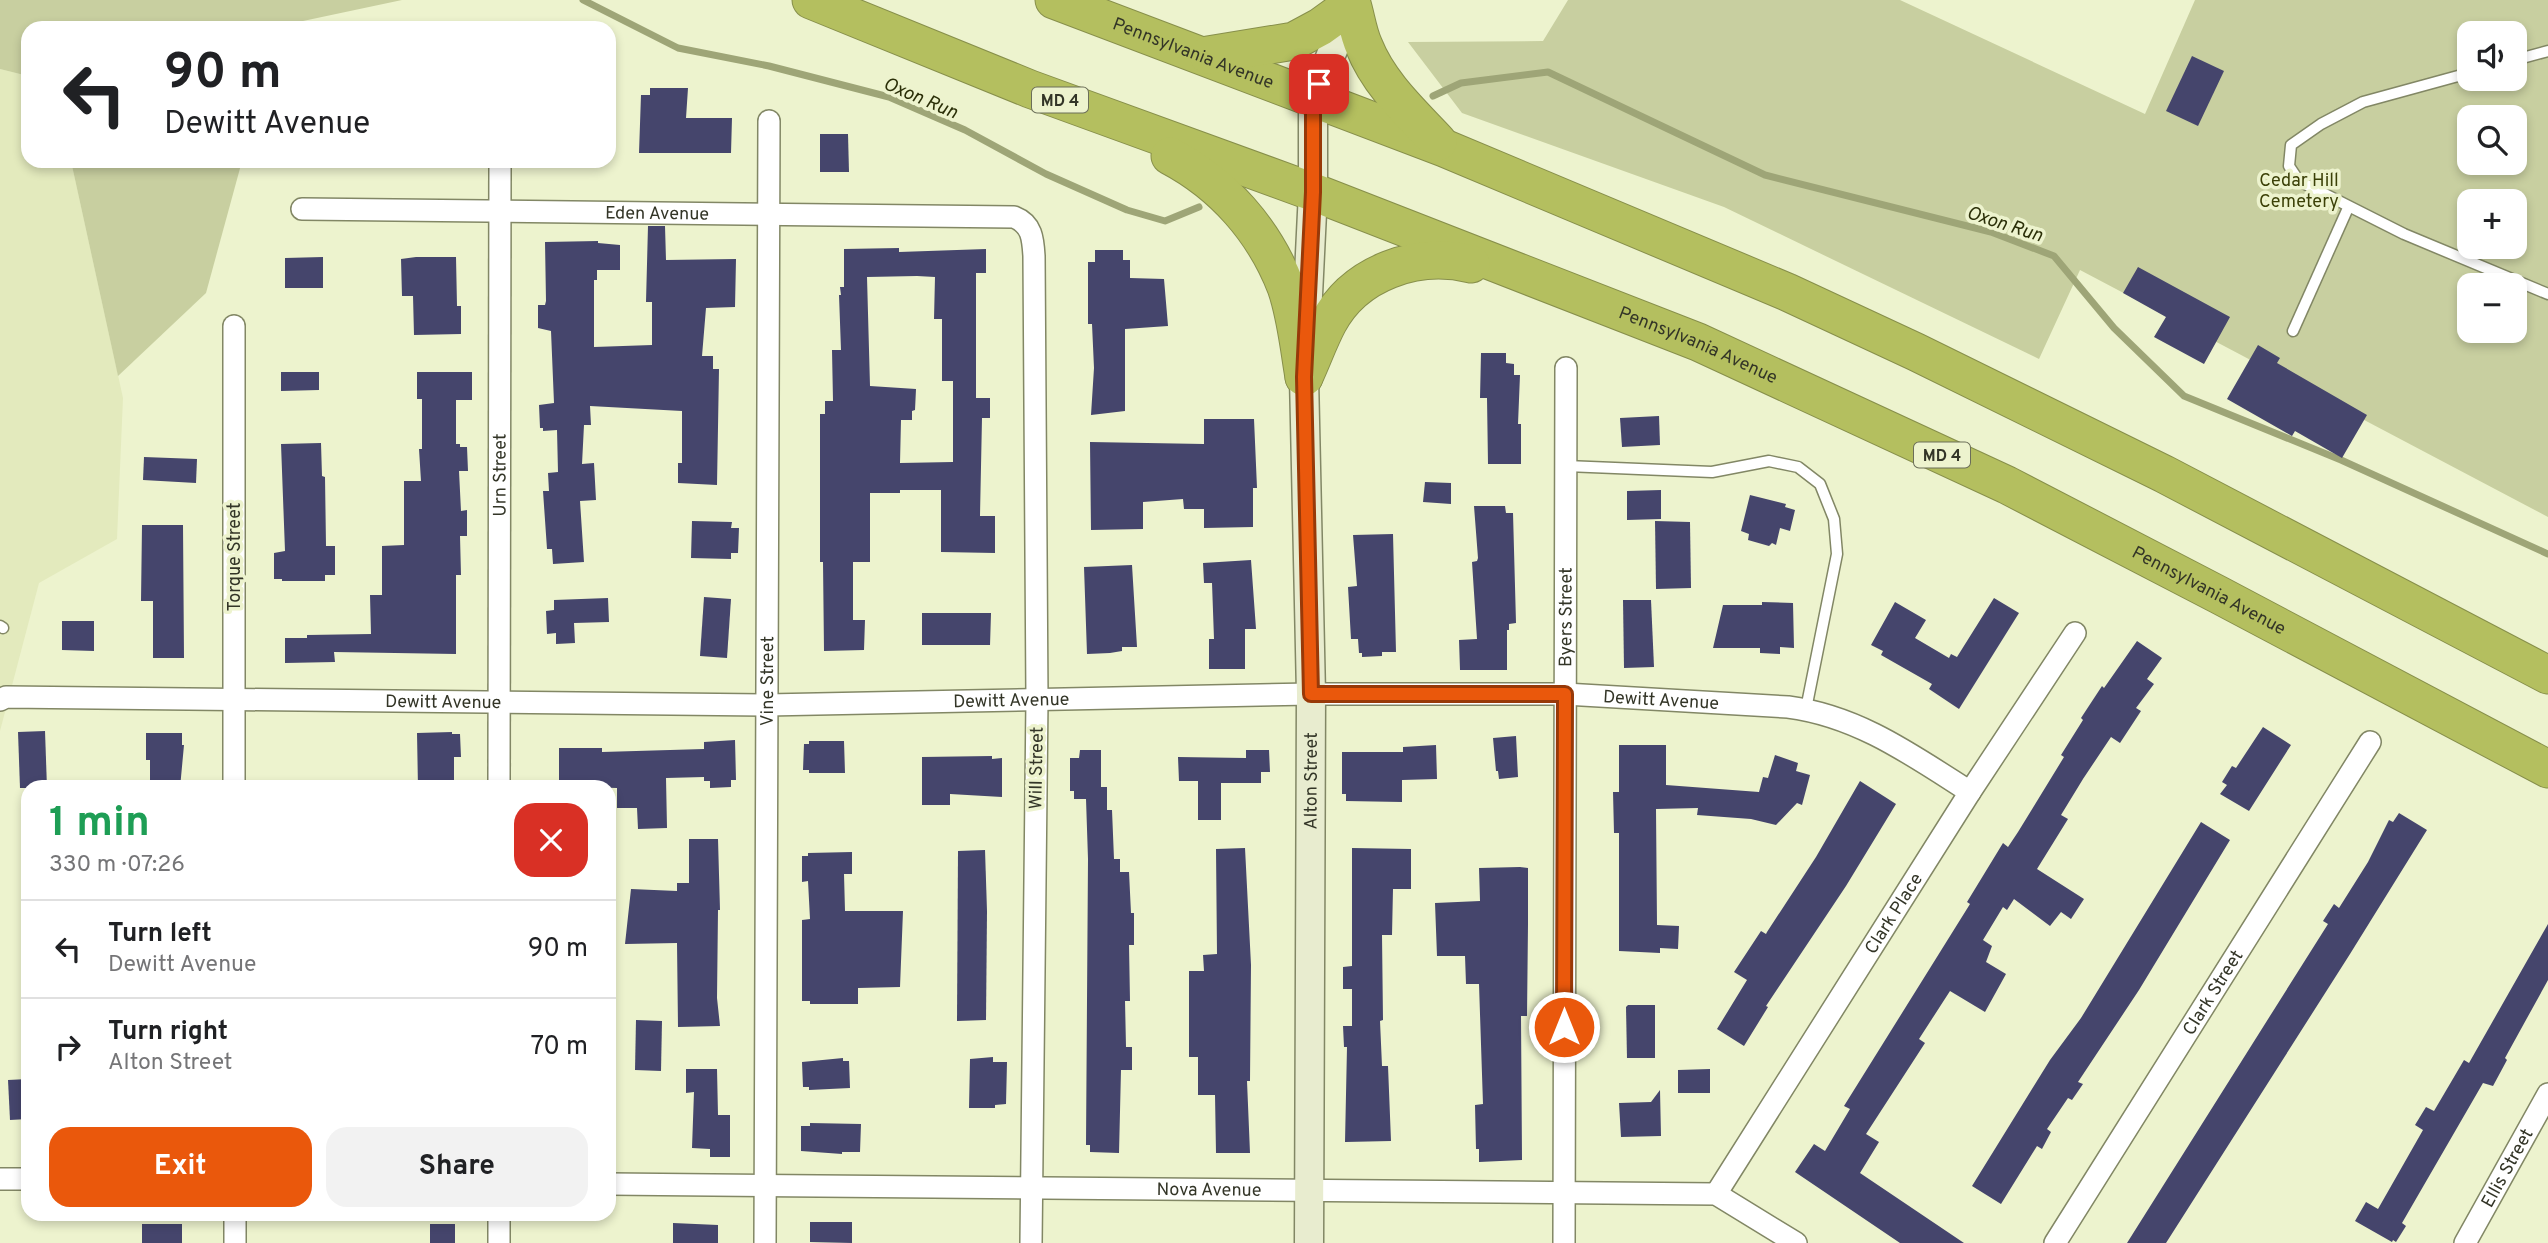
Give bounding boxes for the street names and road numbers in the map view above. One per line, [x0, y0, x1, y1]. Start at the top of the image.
street label: Pennsylvania Avenue [1109, 13, 1277, 95]
road number: MD 4 [1032, 88, 1088, 113]
street label: Eden Avenue [605, 202, 709, 227]
street label: Pennsylvania Avenue [1615, 302, 1781, 390]
street label: Urn Street [489, 433, 513, 517]
road number: MD 4 [1914, 442, 1970, 468]
street label: Torque Street [224, 502, 247, 612]
street label: Pennsylvania Avenue [2127, 542, 2289, 641]
street label: Byers Street [1555, 567, 1579, 667]
street label: Vine Street [757, 636, 780, 726]
street label: Dewitt Avenue [1602, 686, 1720, 716]
street label: Dewitt Avenue [953, 689, 1070, 714]
street label: Dewitt Avenue [385, 691, 501, 715]
street label: Will Street [1025, 726, 1050, 810]
street label: Alton Street [1301, 732, 1324, 830]
street label: Clark Place [1860, 869, 1929, 959]
street label: Clark Street [2178, 946, 2249, 1040]
street label: Ellis Street [2477, 1125, 2539, 1212]
street label: Nova Avenue [1156, 1179, 1261, 1203]

